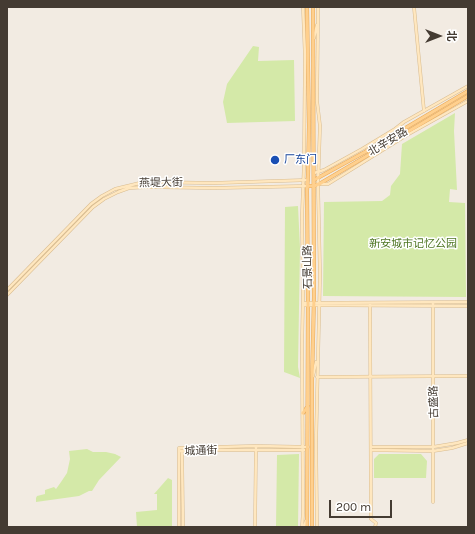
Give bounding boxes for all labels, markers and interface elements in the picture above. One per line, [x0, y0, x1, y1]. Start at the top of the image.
north arrow [419, 16, 459, 56]
text: 北 [445, 31, 458, 42]
street label: 北辛安路 [366, 125, 410, 159]
place label: 厂东门 [284, 153, 317, 167]
marker: 厂东门 [269, 154, 281, 166]
street label: 燕堤大街 [139, 176, 183, 190]
park label: 新安城市记忆公园 [369, 237, 457, 251]
street label: 石景山路 [301, 245, 315, 289]
street label: 古盛路 [427, 385, 441, 419]
street label: 城通街 [184, 444, 218, 458]
scale bar [331, 492, 394, 518]
text: 200 m [336, 500, 371, 514]

